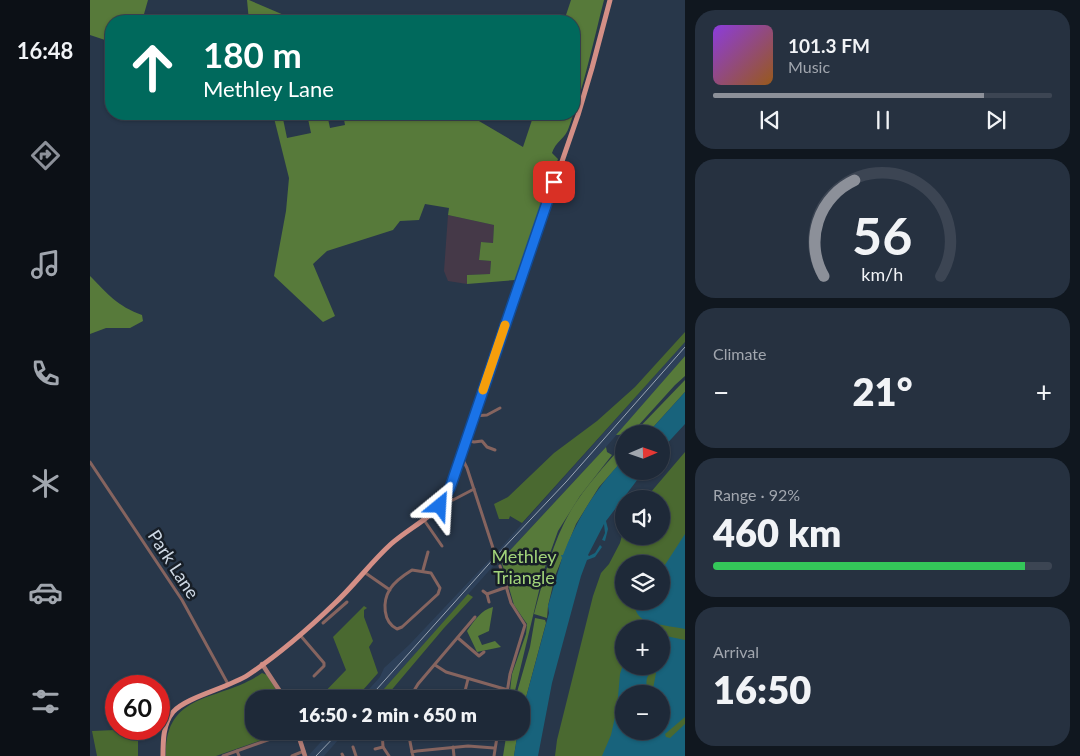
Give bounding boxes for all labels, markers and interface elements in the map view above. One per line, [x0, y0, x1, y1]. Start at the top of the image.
text: 180 m [203, 33, 302, 75]
text: 101.3 FM [788, 34, 870, 57]
icon: ahead [120, 35, 185, 100]
text: 16:48 [17, 37, 73, 64]
text: Music [788, 57, 830, 76]
text: Methley Lane [203, 75, 334, 102]
icon: previous [756, 106, 784, 134]
icon: pause [869, 106, 897, 134]
icon: next [982, 106, 1010, 134]
icon: directions [28, 138, 63, 173]
pin [533, 161, 575, 203]
icon: arrive [540, 168, 568, 196]
text: 56 [852, 204, 913, 266]
icon: music [28, 247, 63, 282]
text: km/h [862, 263, 903, 285]
text: Climate [713, 344, 766, 363]
icon: phone [28, 356, 63, 391]
text: 21° [853, 368, 912, 414]
text: − [713, 375, 729, 409]
text: + [1036, 375, 1052, 409]
north arrow [615, 425, 670, 480]
map controls [615, 425, 670, 740]
icon: climate [28, 466, 63, 501]
position arrow [413, 479, 465, 531]
text: Range · 92% [713, 485, 800, 504]
button: sound [615, 490, 670, 545]
text: 460 km [713, 509, 841, 555]
street label: Park Lane [144, 526, 204, 602]
park label: Methley Triangle [491, 545, 557, 588]
button: layers [615, 555, 670, 610]
icon: car [28, 575, 63, 610]
button: + [615, 620, 670, 675]
text: Arrival [713, 642, 759, 661]
text: 16:50 [713, 666, 811, 712]
speed limit sign: 60 [105, 675, 170, 740]
icon: filters [28, 684, 63, 719]
button: − [615, 685, 670, 740]
text: 16:50 · 2 min · 650 m [298, 703, 477, 726]

